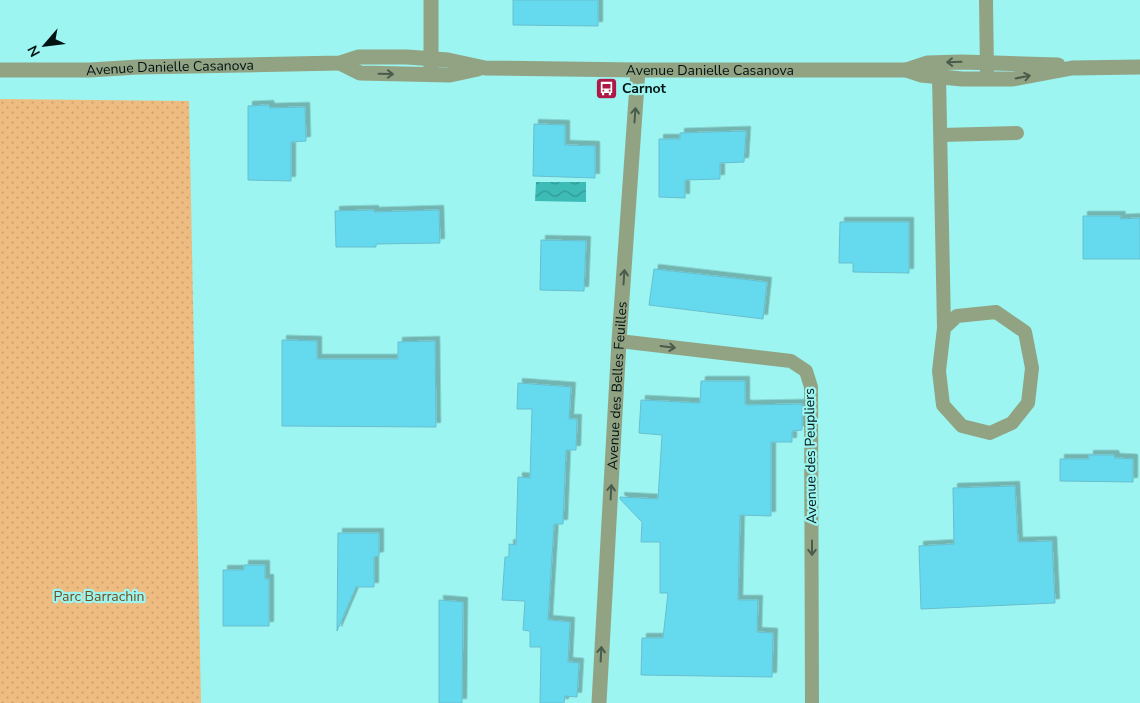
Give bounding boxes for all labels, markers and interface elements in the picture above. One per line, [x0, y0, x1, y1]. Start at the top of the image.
north arrow [20, 20, 70, 70]
text: N [23, 42, 45, 60]
street label: Avenue Danielle Casanova [85, 56, 254, 80]
one-way arrow [946, 57, 962, 67]
street label: Avenue Danielle Casanova [626, 61, 794, 80]
one-way arrow [378, 69, 394, 79]
one-way arrow [1015, 72, 1031, 81]
bus stop icon: Carnot [594, 76, 618, 100]
place label: Carnot [622, 79, 667, 98]
one-way arrow [630, 108, 640, 124]
one-way arrow [619, 270, 628, 286]
street label: Avenue des Belles Feuilles [603, 300, 632, 470]
one-way arrow [659, 342, 675, 352]
street label: Avenue des Peupliers [800, 388, 821, 524]
one-way arrow [606, 484, 615, 500]
one-way arrow [807, 540, 817, 556]
park label: Parc Barrachin [54, 587, 144, 606]
one-way arrow [597, 647, 606, 663]

